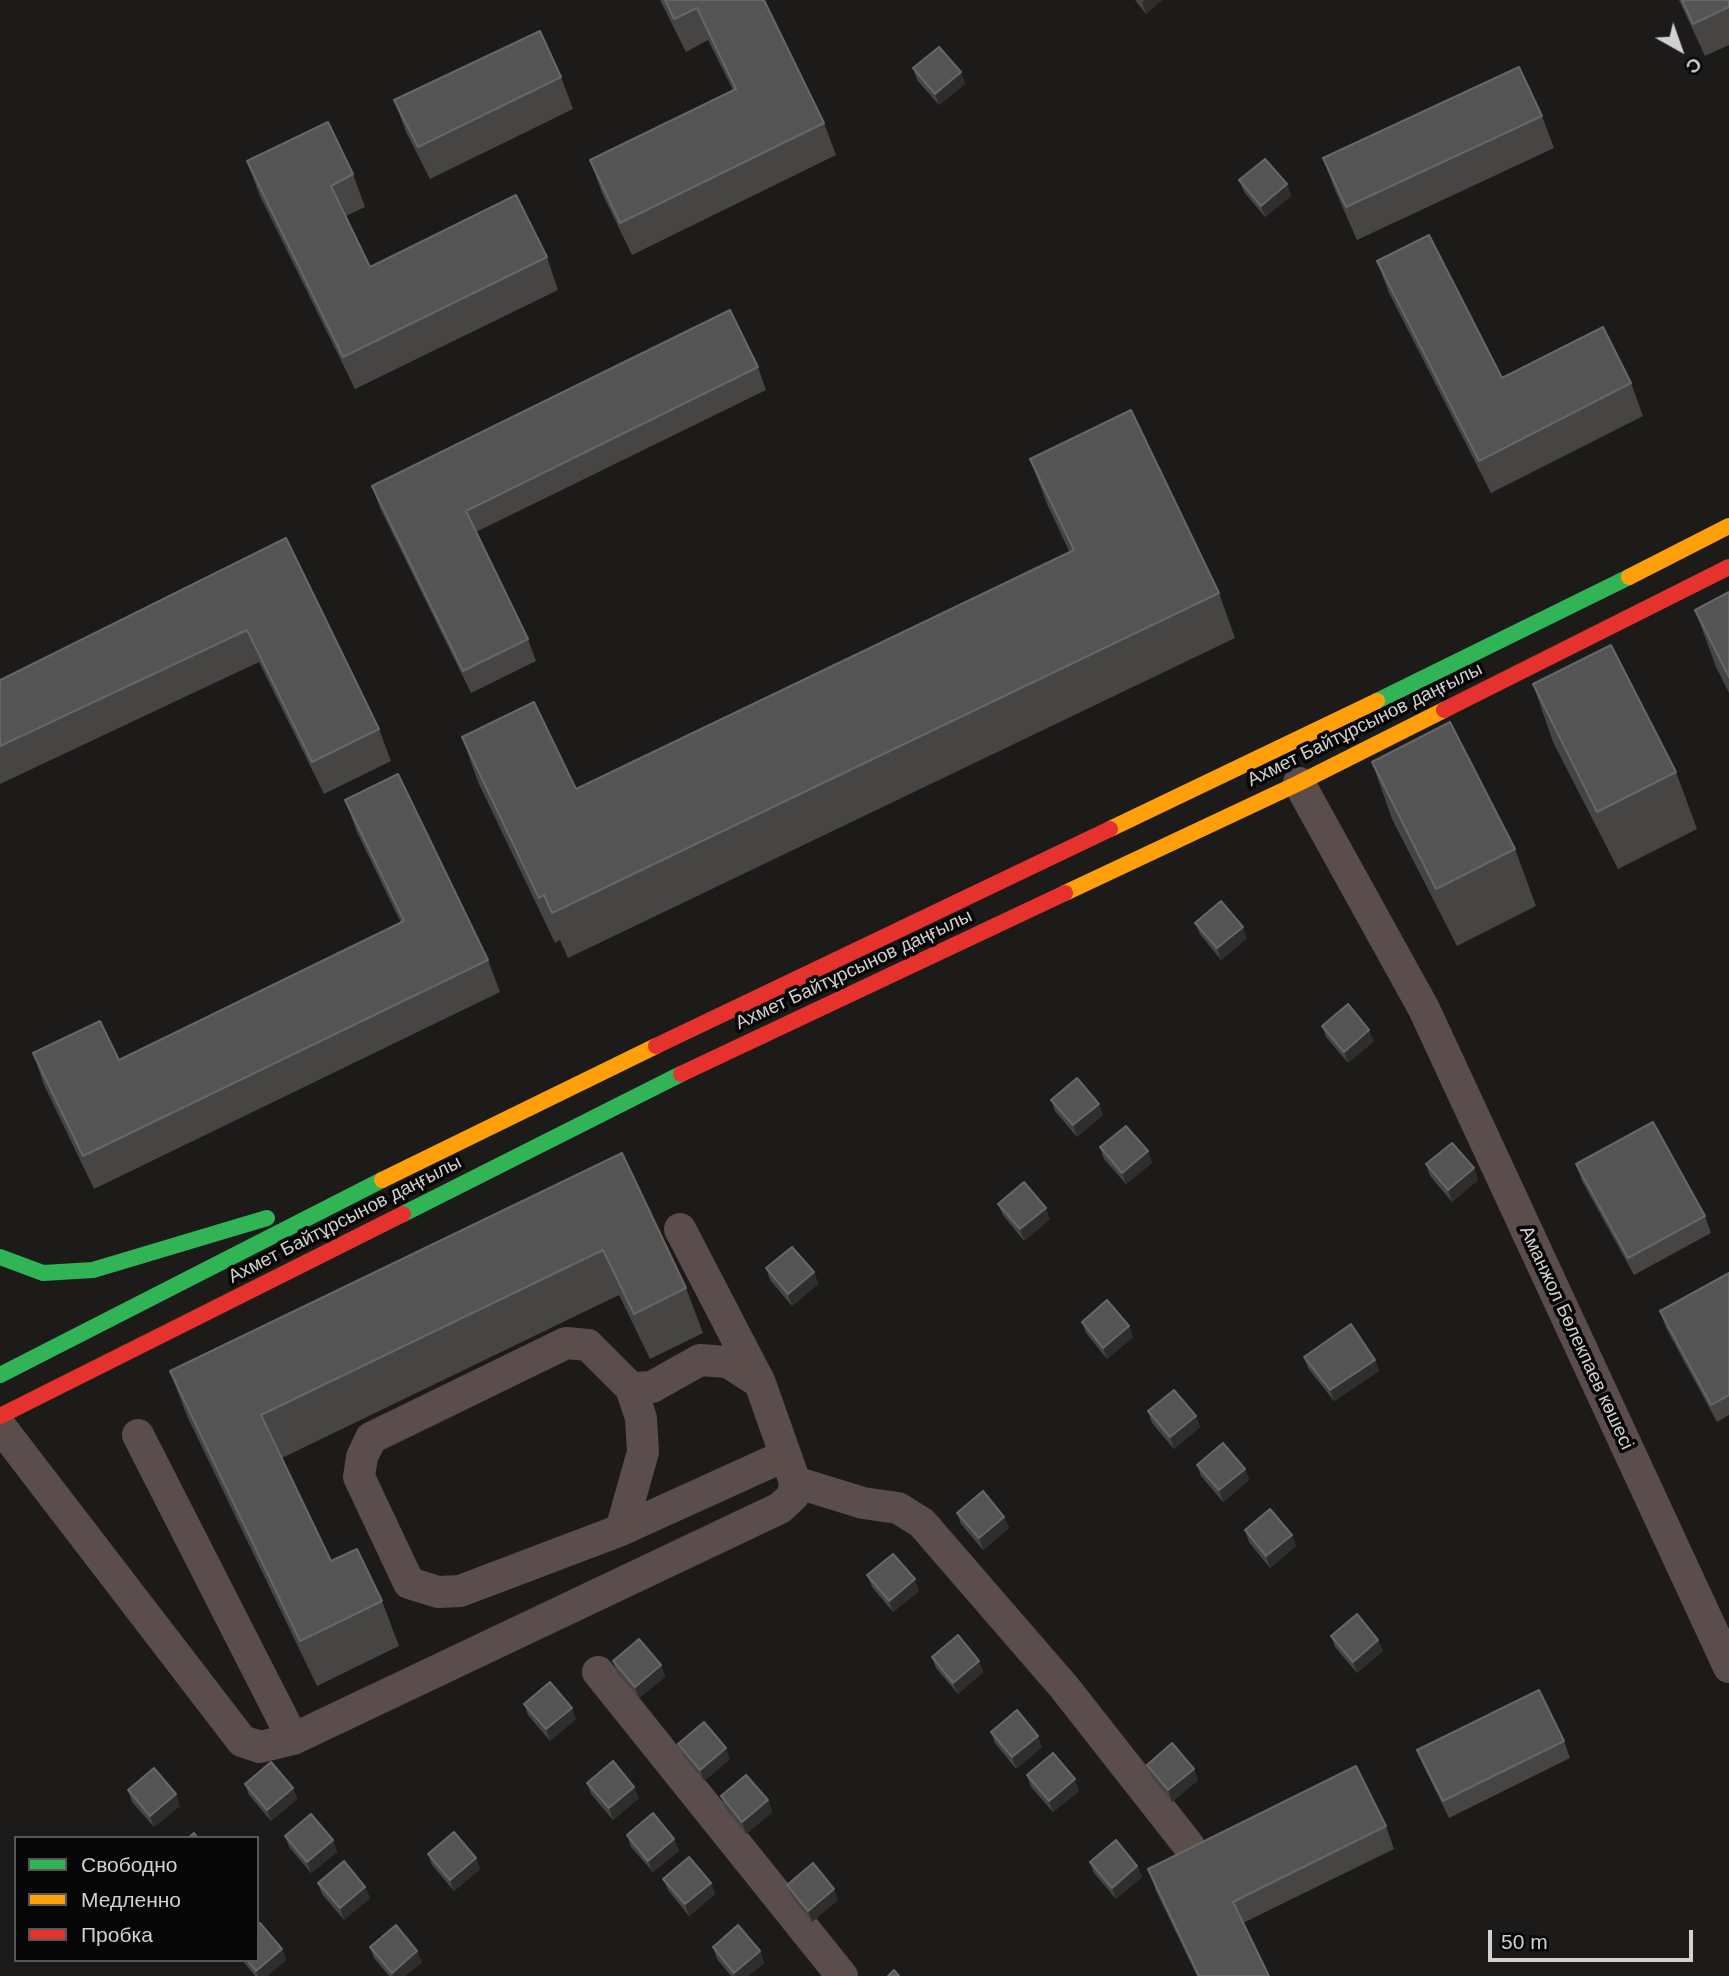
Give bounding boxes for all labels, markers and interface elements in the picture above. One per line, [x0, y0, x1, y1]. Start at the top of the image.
north arrow [1645, 14, 1715, 84]
text: С [1682, 53, 1706, 78]
street label: Ахмет Байтұрсынов даңғылы [1244, 658, 1486, 792]
street label: Ахмет Байтұрсынов даңғылы [732, 905, 976, 1035]
street label: Ахмет Байтұрсынов даңғылы [225, 1151, 465, 1289]
street label: Аманжол Бөлекпаев көшесі [1514, 1223, 1638, 1453]
legend [14, 1836, 259, 1962]
text: Свободно [81, 1853, 178, 1876]
text: Медленно [81, 1888, 181, 1911]
scale bar [1491, 1916, 1696, 1960]
text: Пробка [81, 1923, 153, 1946]
text: 50 m [1501, 1930, 1548, 1953]

